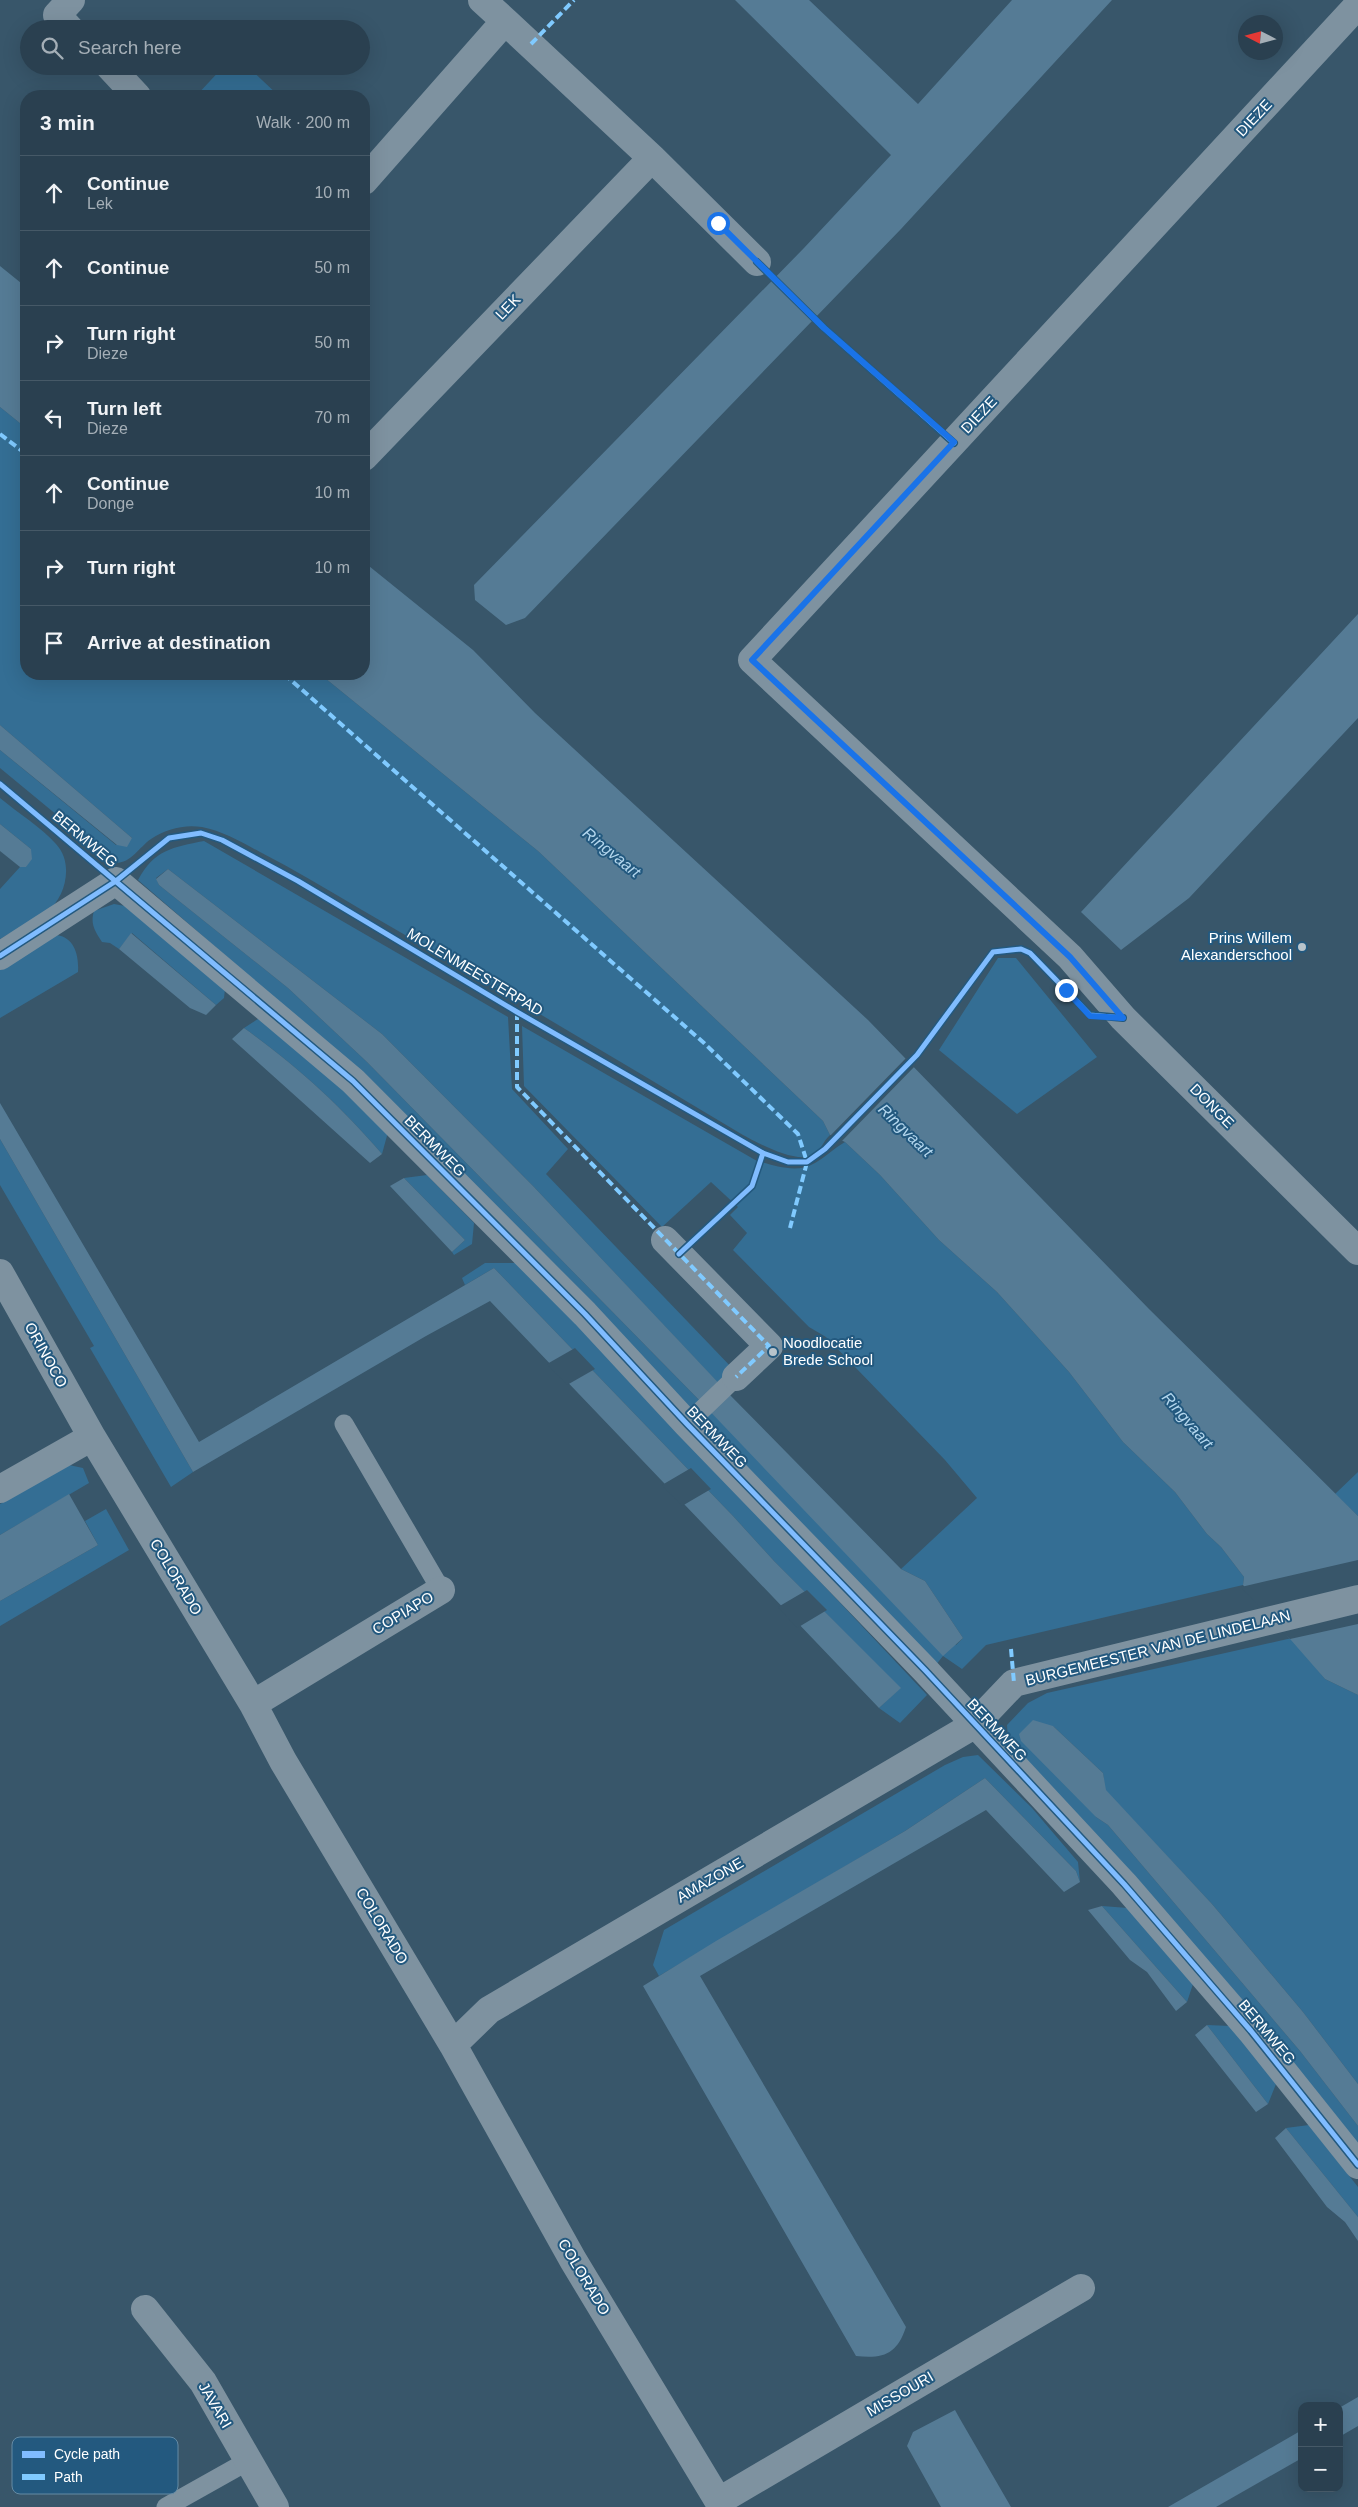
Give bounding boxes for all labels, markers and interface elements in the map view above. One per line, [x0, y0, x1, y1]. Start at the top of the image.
north arrow [1238, 15, 1283, 60]
search box [20, 20, 370, 75]
icon: search [38, 34, 66, 62]
text: Search here [78, 37, 182, 58]
street label: DIEZE [1232, 96, 1275, 140]
text: 3 min [40, 111, 95, 134]
text: Walk · 200 m [256, 114, 350, 131]
text: Continue [87, 173, 169, 194]
icon: ahead [40, 179, 68, 207]
text: 10 m [314, 184, 350, 201]
text: Lek [87, 195, 113, 212]
route start [707, 212, 730, 235]
icon: ahead [40, 254, 68, 282]
text: Continue [87, 257, 169, 278]
text: 50 m [314, 259, 350, 276]
street label: LEK [492, 291, 524, 323]
text: Turn right [87, 323, 175, 344]
icon: right [40, 329, 68, 357]
text: 50 m [314, 334, 350, 351]
text: Dieze [87, 345, 128, 362]
street label: DIEZE [957, 393, 1000, 437]
text: Turn left [87, 398, 162, 419]
icon: left [40, 404, 68, 432]
text: 70 m [314, 409, 350, 426]
text: Dieze [87, 420, 128, 437]
text: Continue [87, 473, 169, 494]
icon: ahead [40, 479, 68, 507]
text: 10 m [314, 484, 350, 501]
text: Donge [87, 495, 134, 512]
icon: right [40, 554, 68, 582]
text: Turn right [87, 557, 175, 578]
text: 10 m [314, 559, 350, 576]
icon: arrive [40, 629, 68, 657]
text: Arrive at destination [87, 632, 271, 653]
street label: BERMWEG [50, 807, 121, 871]
water label: Ringvaart [580, 824, 644, 881]
street label: MOLENMEESTERPAD [404, 924, 546, 1019]
place label: Prins Willem Alexanderschool [1181, 929, 1292, 963]
marker: Prins Willem Alexanderschool [1296, 941, 1308, 953]
route end [1055, 979, 1078, 1002]
street label: DONGE [1187, 1080, 1238, 1131]
water label: Ringvaart [875, 1100, 937, 1161]
street label: BERMWEG [401, 1112, 469, 1180]
street label: ORINOCO [22, 1319, 71, 1390]
place label: Noodlocatie Brede School [783, 1334, 873, 1368]
marker: Noodlocatie Brede School [767, 1346, 779, 1358]
water label: Ringvaart [1159, 1389, 1217, 1452]
street label: BERMWEG [684, 1402, 751, 1471]
street label: COLORADO [147, 1536, 206, 1618]
street label: COPIAPO [369, 1588, 436, 1637]
street label: BURGEMEESTER VAN DE LINDELAAN [1024, 1606, 1292, 1689]
street label: BERMWEG [964, 1695, 1031, 1764]
street label: AMAZONE [673, 1854, 746, 1905]
street label: COLORADO [353, 1885, 412, 1967]
street label: BERMWEG [1235, 1996, 1299, 2067]
street label: COLORADO [555, 2236, 614, 2318]
street label: MISSOURI [863, 2368, 936, 2419]
street label: JAVARI [195, 2379, 235, 2431]
map controls [1298, 2402, 1343, 2492]
button: + [1298, 2402, 1343, 2447]
legend [12, 2437, 178, 2494]
text: Cycle path [54, 2446, 120, 2462]
button: − [1298, 2447, 1343, 2492]
text: Path [54, 2469, 83, 2485]

